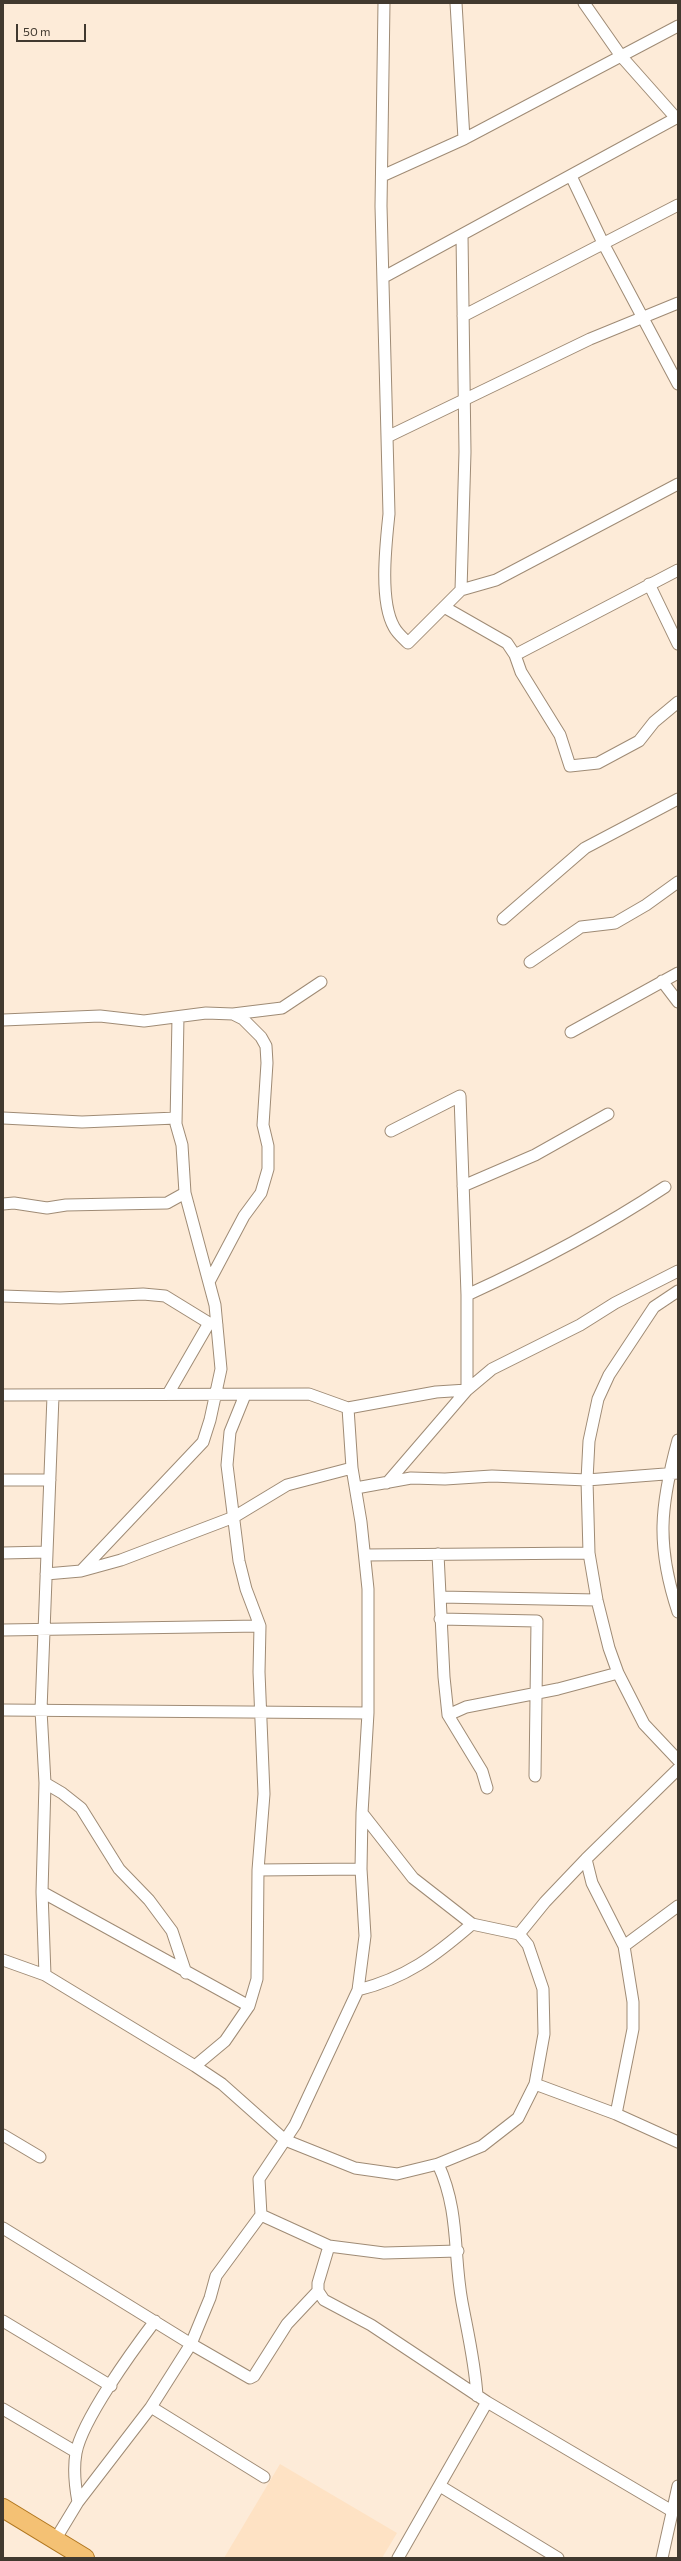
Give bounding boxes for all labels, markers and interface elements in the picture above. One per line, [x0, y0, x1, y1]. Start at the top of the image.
scale bar [18, 16, 88, 42]
text: 50 m [23, 24, 51, 38]

